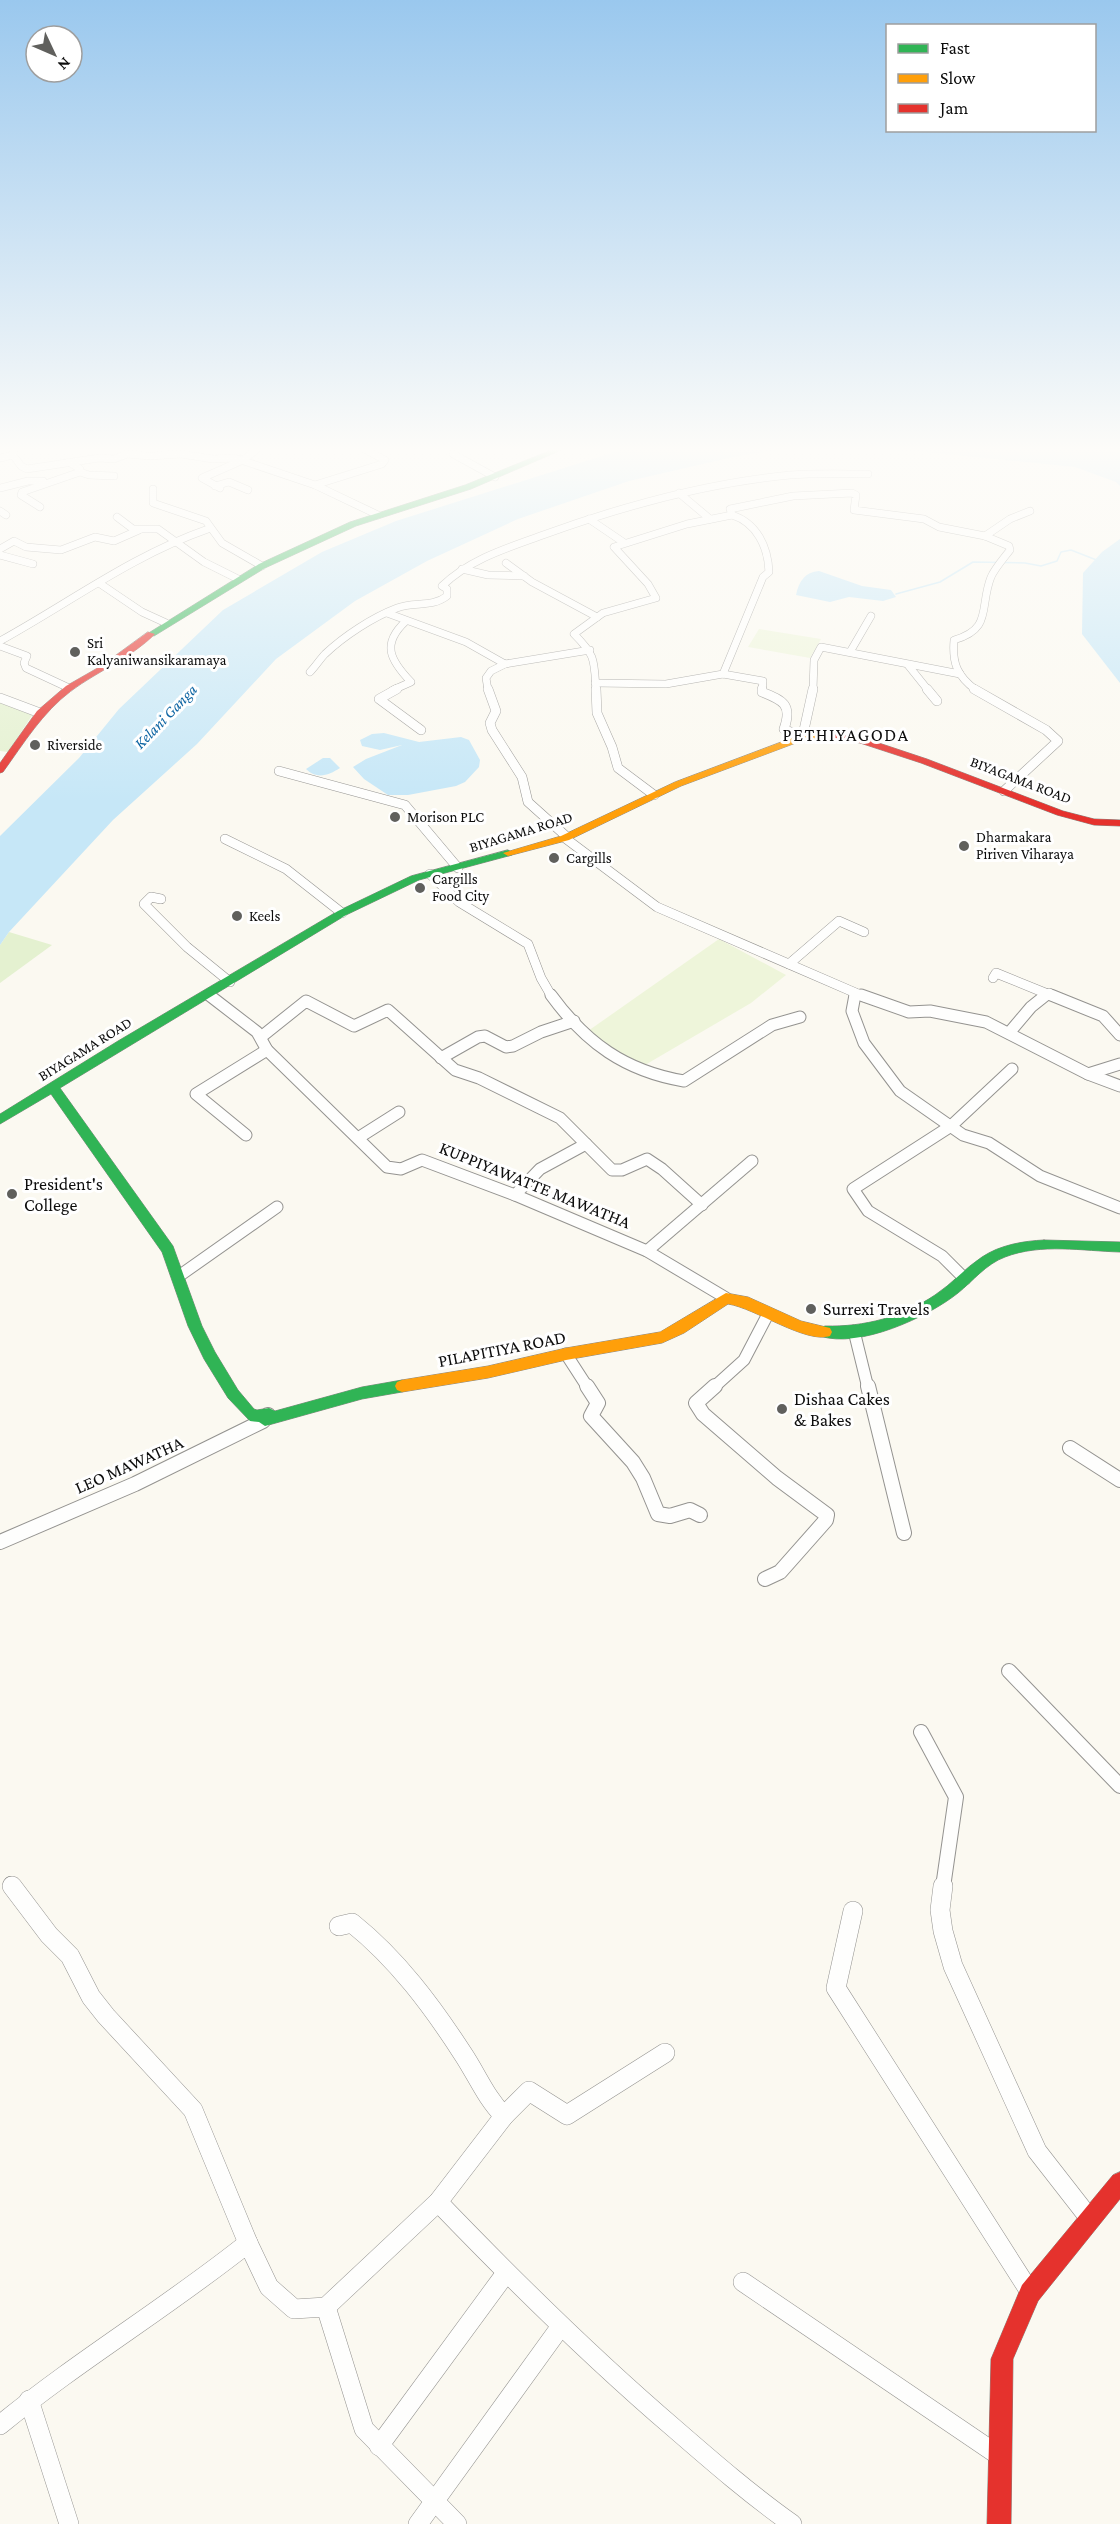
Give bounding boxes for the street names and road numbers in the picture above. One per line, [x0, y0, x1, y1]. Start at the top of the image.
street label: BIYAGAMA ROAD [968, 753, 1074, 807]
street label: BIYAGAMA ROAD [468, 809, 574, 855]
street label: BIYAGAMA ROAD [35, 1014, 135, 1084]
street label: KUPPIYAWATTE MAWATHA [437, 1137, 634, 1233]
street label: PILAPITIYA ROAD [436, 1327, 568, 1371]
street label: LEO MAWATHA [72, 1432, 187, 1498]

